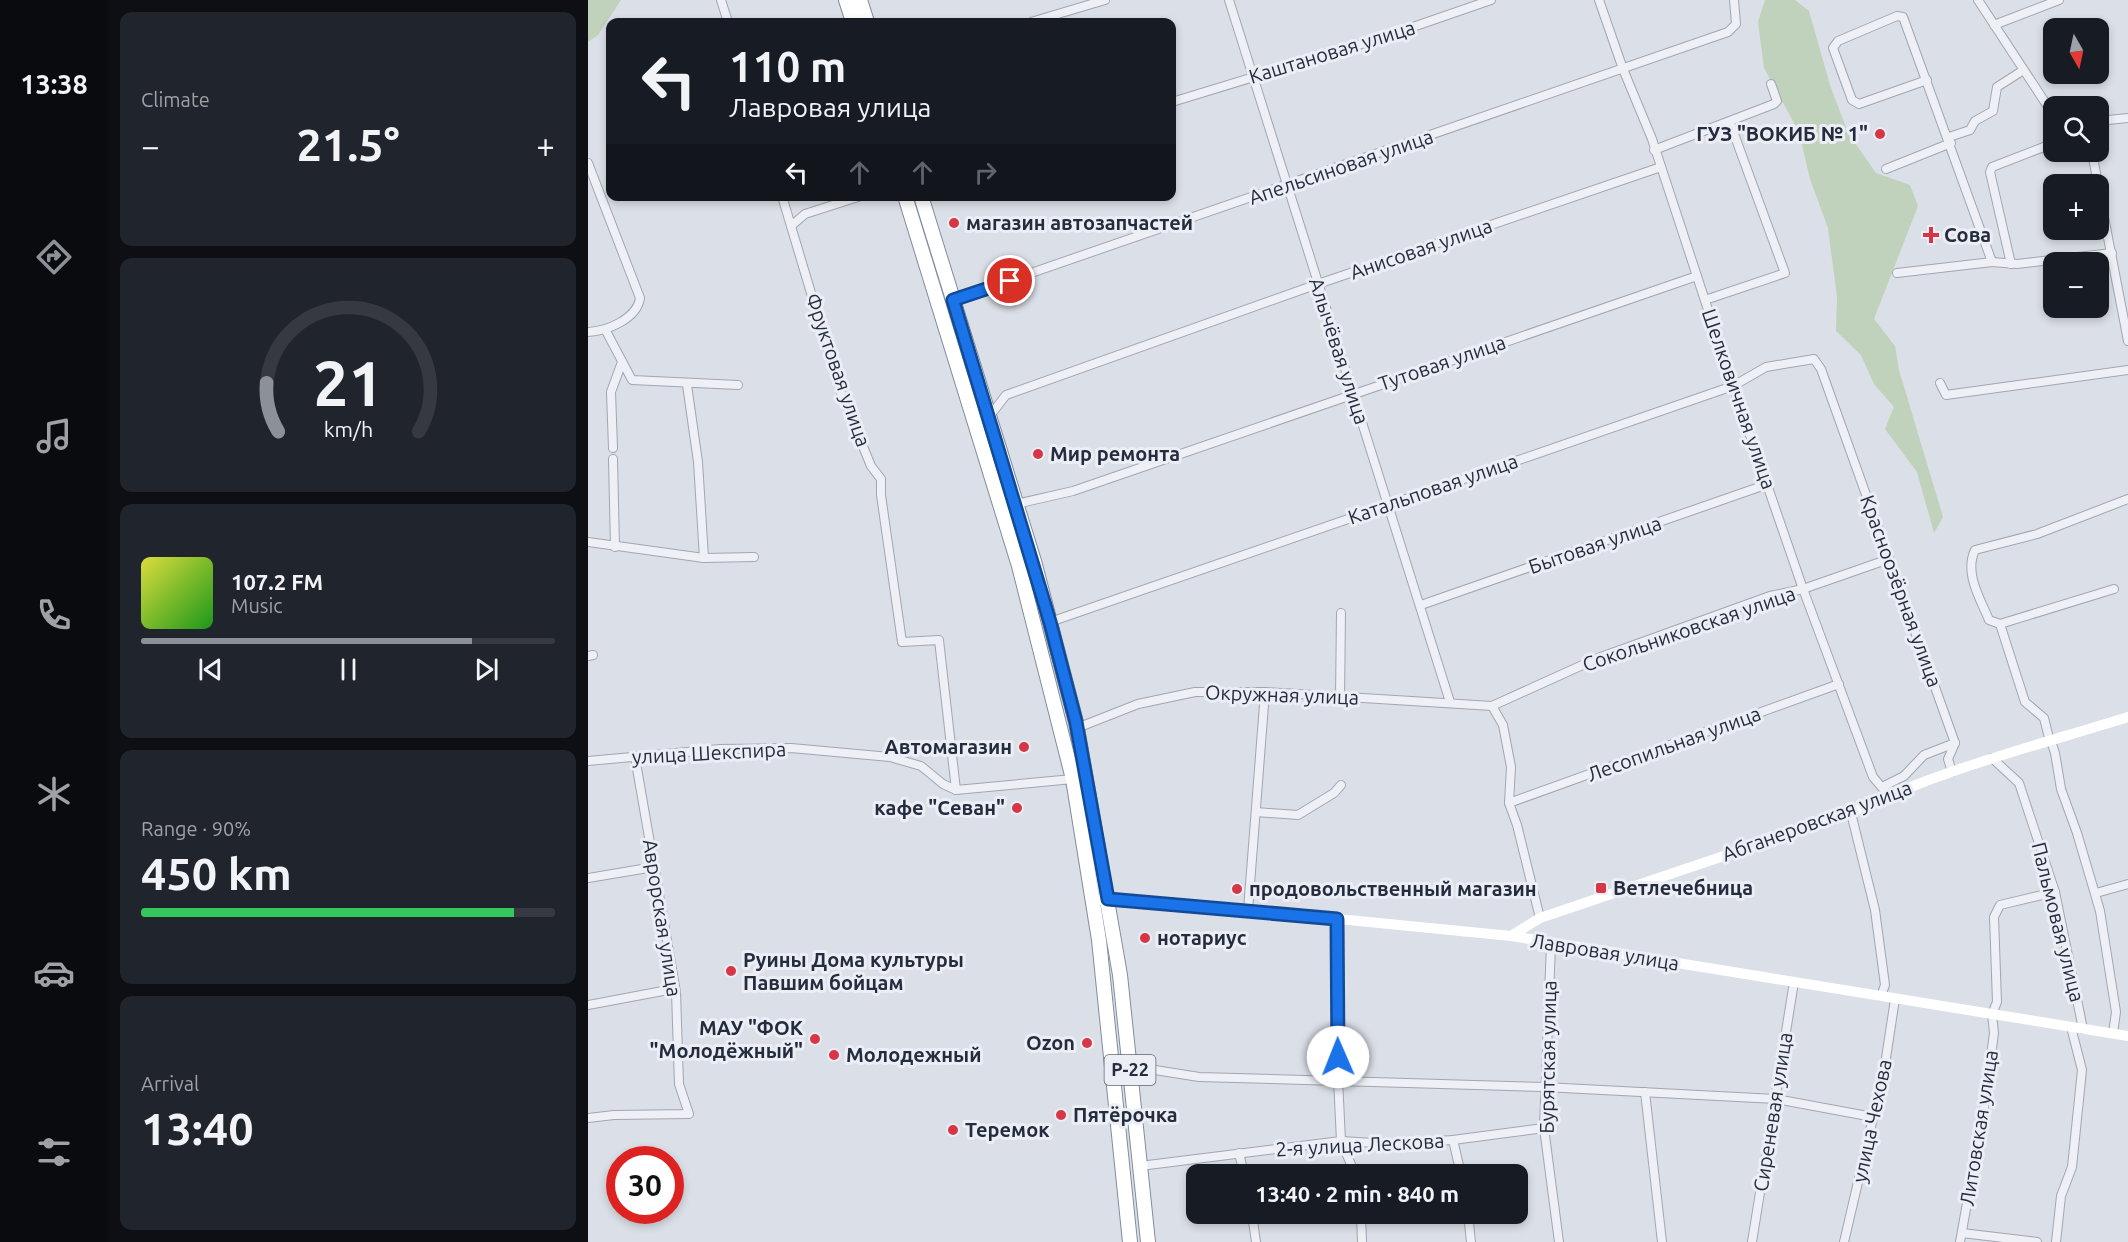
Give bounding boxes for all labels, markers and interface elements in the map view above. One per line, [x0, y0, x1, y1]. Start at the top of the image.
street label: Каштановая улица [1246, 15, 1418, 88]
north arrow [2043, 18, 2109, 84]
map controls [2043, 18, 2109, 318]
icon: left [630, 42, 708, 120]
text: 110 m [729, 43, 846, 90]
text: 13:38 [20, 69, 88, 99]
text: Climate [141, 88, 210, 111]
text: Лавровая улица [729, 92, 931, 122]
button: search [2043, 96, 2109, 162]
text: 21.5° [296, 119, 400, 170]
place label: ГУЗ "ВОКИБ № 1" [1696, 122, 1868, 145]
street label: Апельсиновая улица [1246, 124, 1436, 209]
text: − [141, 127, 160, 164]
text: + [536, 127, 555, 164]
marker: ГУЗ "ВОКИБ № 1" [1873, 127, 1887, 141]
icon: left [780, 156, 813, 189]
icon: ahead [843, 156, 876, 189]
icon: ahead [906, 156, 939, 189]
icon: right [969, 156, 1002, 189]
button: + [2043, 174, 2109, 240]
place label: магазин автозапчастей [966, 211, 1193, 234]
street label: Анисовая улица [1347, 213, 1495, 284]
marker: магазин автозапчастей [947, 216, 961, 230]
place label: Сова [1944, 223, 1991, 246]
marker: Сова [1922, 226, 1940, 244]
icon: directions [33, 236, 75, 278]
button: − [2043, 252, 2109, 318]
pin [984, 255, 1035, 306]
icon: arrive [993, 264, 1026, 297]
street label: Алычёвая улица [1305, 275, 1374, 427]
street label: Фруктовая улица [801, 290, 876, 450]
street label: Шелковичная улица [1698, 306, 1781, 492]
street label: Тутовая улица [1375, 330, 1508, 395]
text: 21 [313, 348, 383, 418]
icon: music [33, 415, 75, 457]
text: km/h [323, 417, 373, 441]
place label: Мир ремонта [1050, 442, 1180, 465]
marker: Мир ремонта [1031, 447, 1045, 461]
street label: Катальповая улица [1345, 449, 1521, 528]
street label: Красноозёрная улица [1856, 492, 1947, 690]
street label: Бытовая улица [1525, 511, 1664, 578]
text: 107.2 FM [231, 569, 323, 594]
street label: Сокольниковская улица [1579, 581, 1798, 676]
icon: phone [33, 594, 75, 636]
text: Music [231, 594, 283, 617]
icon: previous [194, 653, 227, 686]
icon: pause [332, 653, 365, 686]
icon: next [470, 653, 503, 686]
street label: Окружная улица [1205, 680, 1359, 709]
street label: Лесопильная улица [1584, 701, 1764, 786]
place label: Автомагазин [885, 735, 1012, 758]
street label: улица Шекспира [631, 737, 787, 768]
marker: Автомагазин [1017, 740, 1031, 754]
icon: climate [33, 773, 75, 815]
street label: Абганеровская улица [1719, 775, 1915, 866]
place label: кафе "Севан" [874, 796, 1005, 819]
marker: кафе "Севан" [1010, 801, 1024, 815]
text: Range · 90% [141, 817, 251, 840]
street label: Аврорская улица [639, 838, 686, 998]
street label: Пальмовая улица [2028, 840, 2089, 1004]
text: 450 km [141, 848, 292, 899]
place label: Ветлечебница [1613, 876, 1753, 899]
place label: продовольственный магазин [1249, 877, 1537, 900]
marker: Ветлечебница [1594, 881, 1608, 895]
marker: продовольственный магазин [1230, 882, 1244, 896]
place label: нотариус [1157, 926, 1247, 949]
street label: Лавровая улица [1529, 928, 1681, 975]
marker: нотариус [1138, 931, 1152, 945]
place label: Руины Дома культуры Павшим бойцам [743, 948, 964, 994]
icon: car [33, 952, 75, 994]
marker: Руины Дома культуры Павшим бойцам [724, 964, 738, 978]
street label: Бурятская улица [1535, 980, 1560, 1134]
place label: МАУ "ФОК "Молодёжный" [650, 1016, 804, 1062]
position arrow [1306, 1025, 1370, 1089]
place label: Ozon [1026, 1031, 1075, 1054]
street label: Сиреневая улица [1749, 1031, 1796, 1193]
marker: МАУ "ФОК "Молодёжный" [808, 1032, 822, 1046]
marker: Ozon [1080, 1036, 1094, 1050]
place label: Молодежный [846, 1043, 981, 1066]
marker: Молодежный [827, 1048, 841, 1062]
street label: Литовская улица [1955, 1048, 2002, 1207]
road number: Р-22 [1104, 1055, 1156, 1085]
street label: улица Чехова [1847, 1057, 1896, 1185]
text: Arrival [141, 1072, 199, 1095]
text: 13:40 [141, 1103, 254, 1154]
place label: Пятёрочка [1073, 1103, 1178, 1126]
marker: Пятёрочка [1054, 1108, 1068, 1122]
place label: Теремок [965, 1118, 1050, 1141]
marker: Теремок [946, 1123, 960, 1137]
street label: 2-я улица Лескова [1275, 1129, 1445, 1160]
icon: filters [33, 1131, 75, 1173]
speed limit sign: 30 [606, 1146, 684, 1224]
text: 13:40 · 2 min · 840 m [1255, 1181, 1459, 1206]

